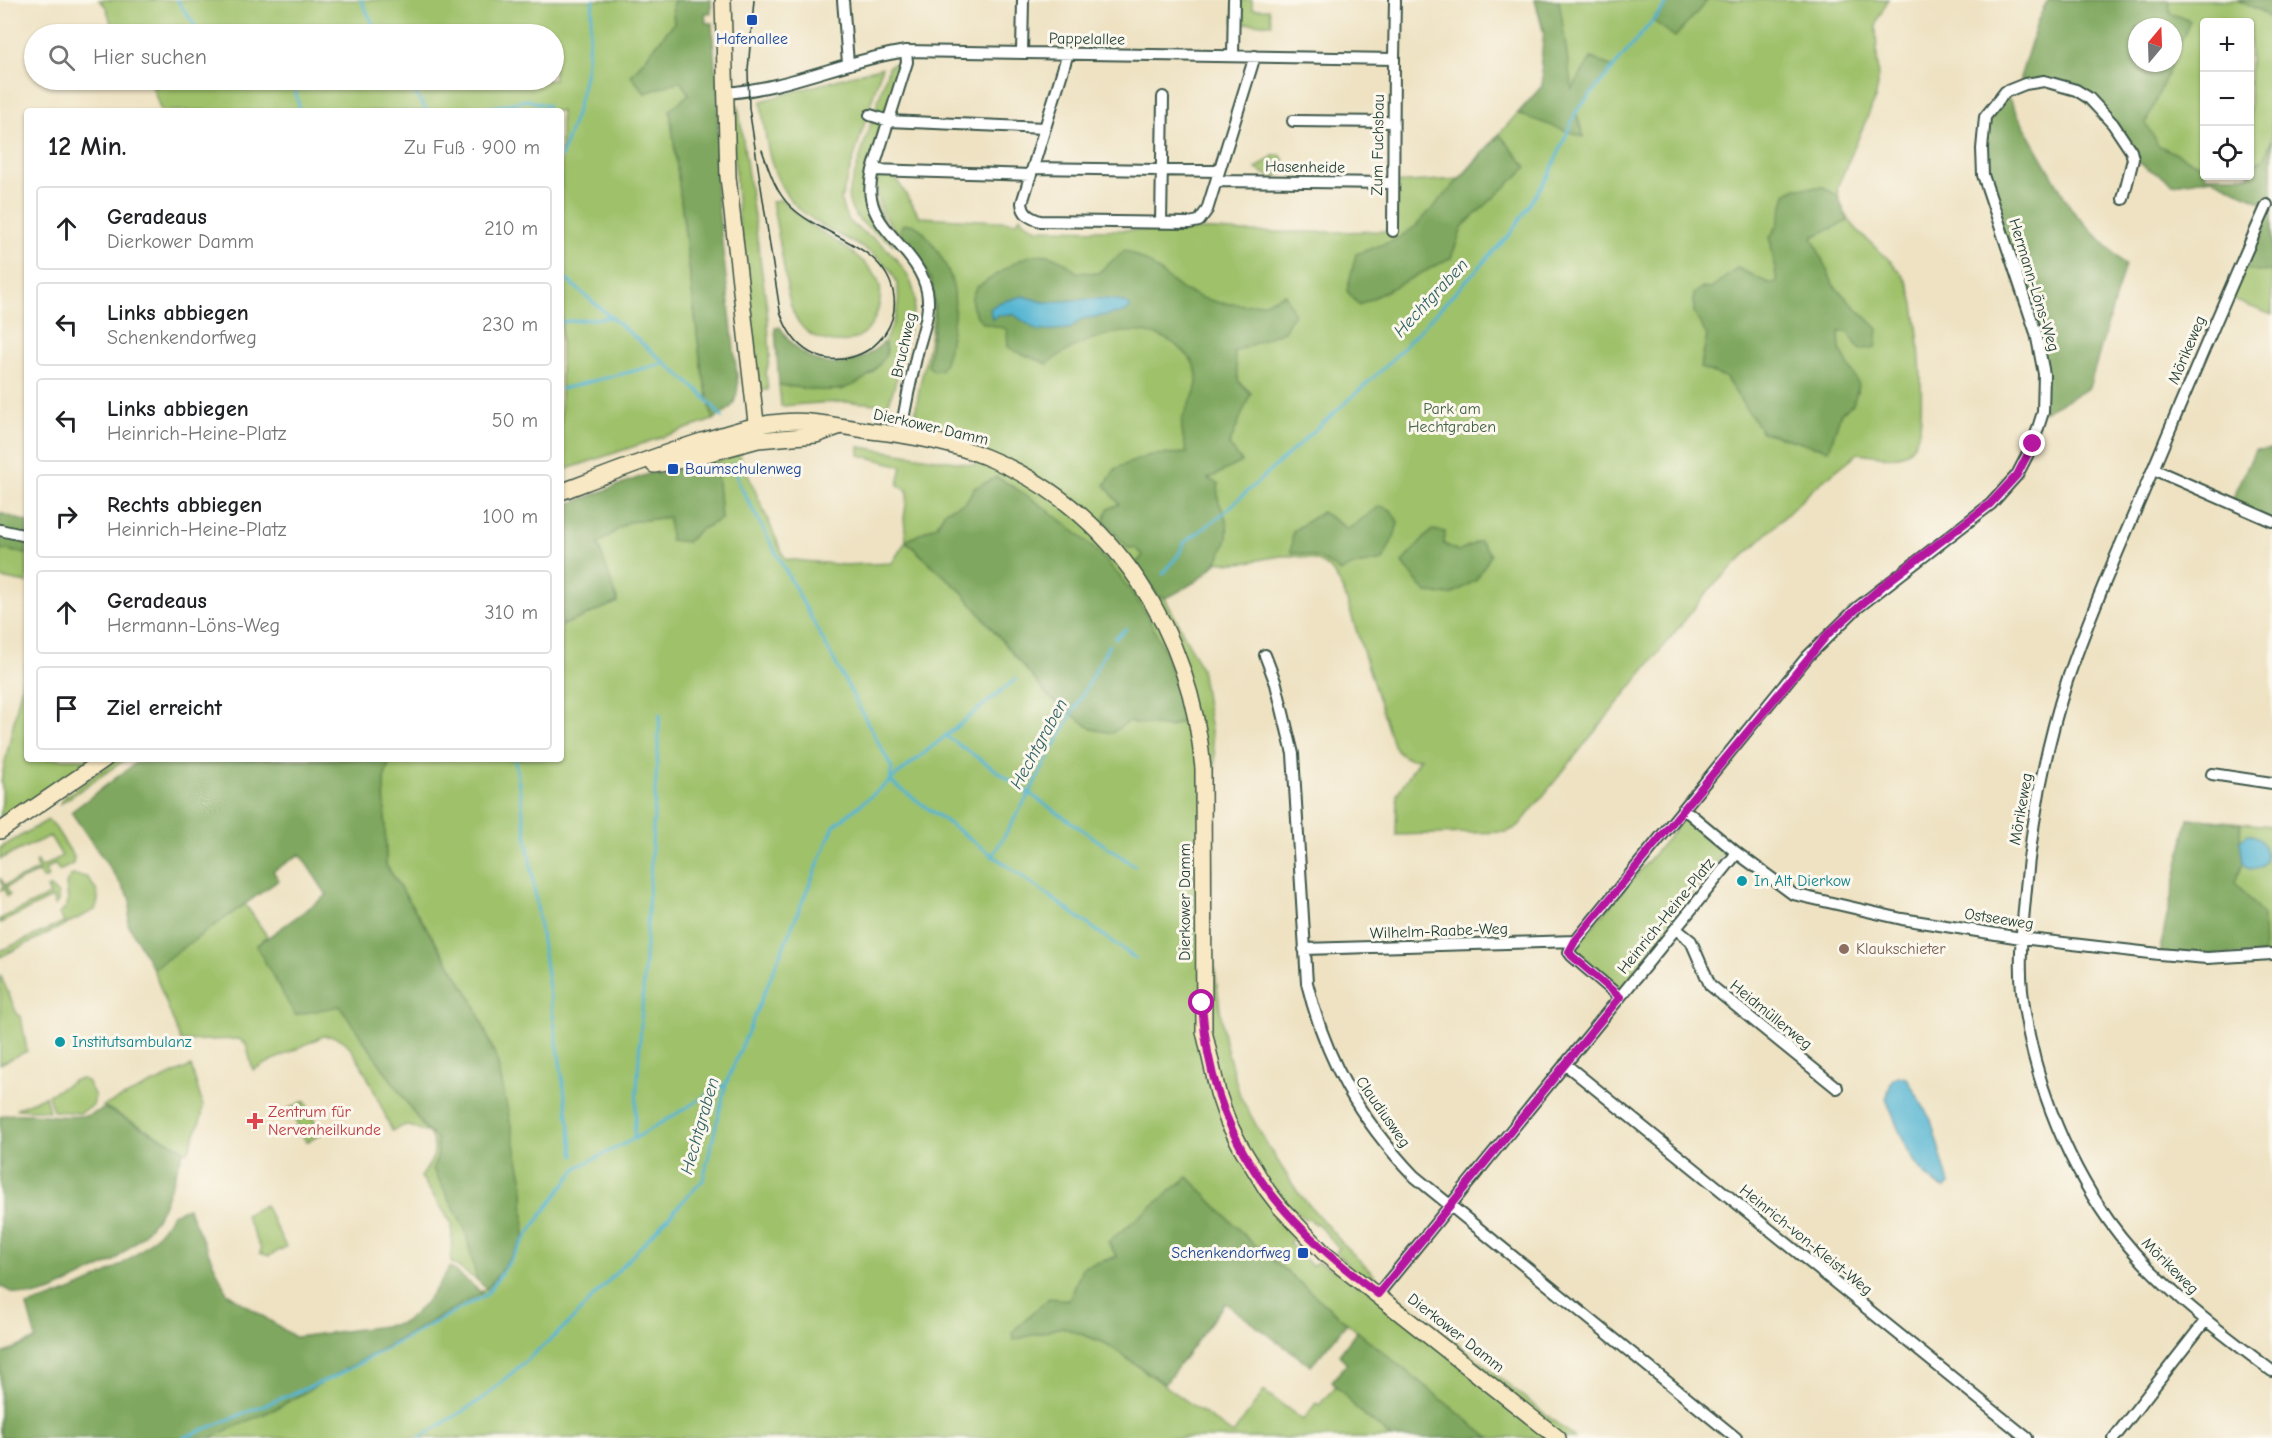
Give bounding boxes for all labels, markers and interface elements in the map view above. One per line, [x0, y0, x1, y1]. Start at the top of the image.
marker: Hafenallee [745, 13, 759, 27]
north arrow [2128, 18, 2182, 72]
map controls [2200, 18, 2254, 180]
button: + [2200, 18, 2254, 72]
search box [24, 24, 564, 90]
street label: Pappelallee [1049, 29, 1125, 49]
place label: Hafenallee [716, 30, 788, 48]
icon: search [45, 41, 78, 74]
text: Hier suchen [93, 44, 207, 70]
button: − [2200, 72, 2254, 126]
street label: Zum Fuchsbau [1368, 94, 1388, 196]
button: locate [2200, 126, 2254, 180]
text: 12 Min. [48, 132, 127, 162]
text: Zu Fuß · 900 m [404, 136, 540, 159]
street label: Hasenheide [1265, 157, 1345, 177]
text: Geradeaus [107, 204, 207, 230]
icon: ahead [50, 212, 83, 245]
street label: Hermann-Löns-Weg [2005, 216, 2063, 354]
text: 210 m [484, 217, 538, 240]
text: Dierkower Damm [107, 230, 254, 253]
water label: Hechtgraben [1389, 254, 1473, 342]
text: Links abbiegen [107, 300, 249, 326]
icon: left [50, 308, 83, 341]
street label: Bruchweg [888, 311, 920, 379]
text: 230 m [482, 313, 538, 336]
street label: Mörikeweg [2164, 313, 2210, 387]
text: Schenkendorfweg [107, 326, 257, 349]
text: Links abbiegen [107, 396, 249, 422]
park label: Park am Hechtgraben [1408, 400, 1496, 436]
icon: left [50, 404, 83, 437]
street label: Dierkower Damm [872, 405, 990, 449]
text: 50 m [492, 409, 538, 432]
text: Heinrich-Heine-Platz [107, 422, 286, 445]
route end [2019, 430, 2045, 456]
place label: Baumschulenweg [685, 460, 802, 478]
marker: Baumschulenweg [666, 462, 680, 476]
text: Rechts abbiegen [107, 492, 262, 518]
icon: right [50, 500, 83, 533]
text: 100 m [483, 505, 538, 528]
text: Heinrich-Heine-Platz [107, 518, 286, 541]
text: Geradeaus [107, 588, 207, 614]
icon: ahead [50, 596, 83, 629]
text: 310 m [485, 601, 538, 624]
text: Hermann-Löns-Weg [107, 614, 280, 637]
icon: arrive [50, 692, 83, 725]
text: Ziel erreicht [107, 695, 222, 721]
water label: Hechtgraben [1006, 695, 1072, 793]
street label: Mörikeweg [2006, 771, 2036, 847]
street label: Dierkower Damm [1176, 843, 1194, 961]
street label: Heinrich-Heine-Platz [1614, 855, 1718, 977]
place label: In Alt Dierkow [1754, 872, 1851, 890]
marker: In Alt Dierkow [1735, 874, 1749, 888]
street label: Ostseeweg [1963, 905, 2035, 933]
street label: Wilhelm-Raabe-Weg [1370, 920, 1508, 942]
place label: Klaukschieter [1856, 940, 1946, 958]
marker: Klaukschieter [1837, 942, 1851, 956]
street label: Heidmüllerweg [1726, 976, 1816, 1054]
route start [1188, 989, 1214, 1015]
place label: Institutsambulanz [72, 1033, 192, 1051]
marker: Institutsambulanz [53, 1035, 67, 1049]
street label: Claudiusweg [1352, 1073, 1414, 1151]
water label: Hechtgraben [676, 1075, 724, 1177]
place label: Zentrum für Nervenheilkunde [268, 1103, 381, 1139]
marker: Zentrum für Nervenheilkunde [246, 1112, 264, 1130]
street label: Heinrich-von-Kleist-Weg [1736, 1181, 1876, 1299]
street label: Mörikeweg [2138, 1234, 2202, 1298]
place label: Schenkendorfweg [1171, 1244, 1291, 1262]
marker: Schenkendorfweg [1296, 1246, 1310, 1260]
street label: Dierkower Damm [1404, 1290, 1508, 1376]

